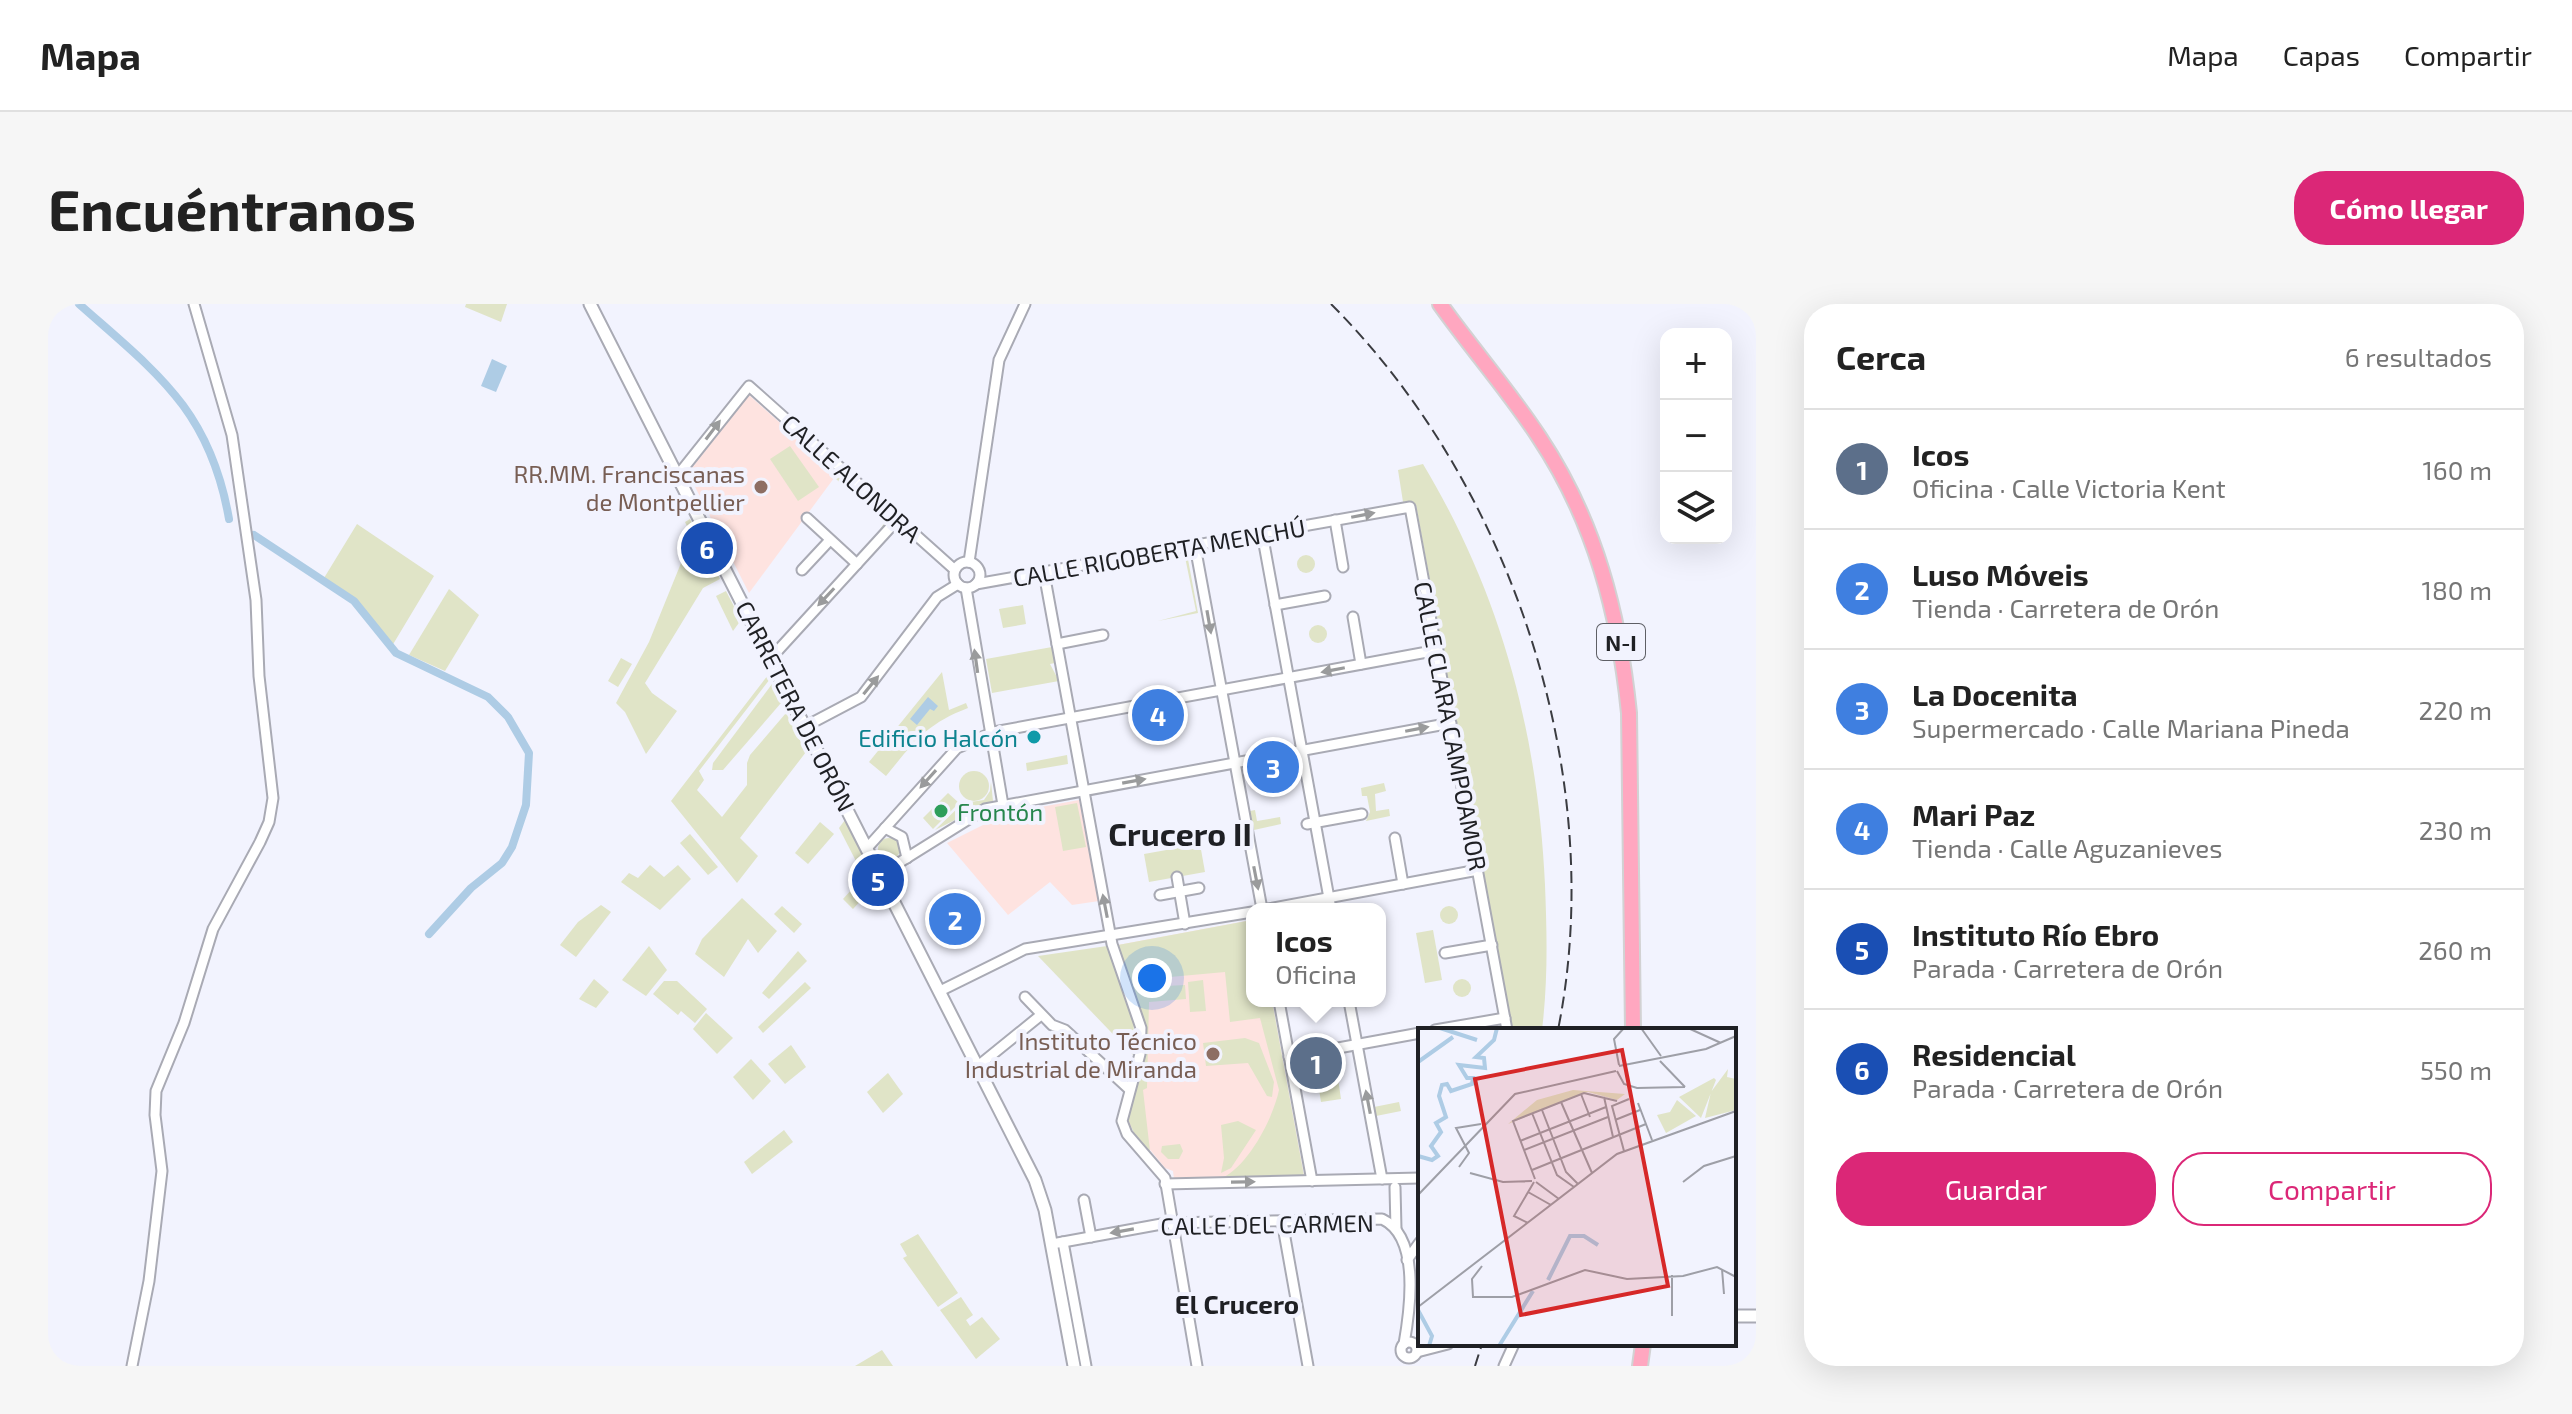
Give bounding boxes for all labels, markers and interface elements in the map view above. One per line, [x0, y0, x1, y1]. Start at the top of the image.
text: Mapa [40, 32, 141, 78]
text: Mapa [2167, 38, 2239, 72]
text: Capas [2283, 38, 2360, 72]
text: Compartir [2404, 38, 2532, 72]
button: Cómo llegar [2294, 171, 2524, 245]
text: Encuéntranos [48, 175, 416, 242]
map controls [1660, 328, 1732, 544]
button: + [1660, 328, 1732, 400]
text: Cerca [1836, 336, 1926, 377]
text: 6 resultados [2345, 341, 2492, 372]
button: − [1660, 400, 1732, 472]
street label: CALLE ALONDRA [777, 408, 928, 548]
one-way arrow [705, 420, 721, 440]
text: Icos [1912, 436, 1969, 472]
text: 1 [1856, 454, 1868, 485]
text: 160 m [2423, 454, 2492, 485]
place label: RR.MM. Franciscanas de Montpellier [514, 459, 745, 516]
button: layers [1660, 472, 1732, 544]
text: Oficina · Calle Victoria Kent [1912, 472, 2226, 503]
marker: RR.MM. Franciscanas de Montpellier [752, 478, 770, 496]
one-way arrow [1351, 508, 1376, 520]
street label: CALLE RIGOBERTA MENCHÚ [1010, 512, 1308, 592]
pin: 6 [681, 518, 733, 578]
text: Luso Móveis [1912, 556, 2089, 592]
text: 2 [1854, 574, 1870, 605]
text: 180 m [2422, 574, 2492, 605]
street label: CALLE CLARA CAMPOAMOR [1409, 579, 1493, 873]
one-way arrow [818, 587, 836, 606]
text: Tienda · Carretera de Orón [1912, 592, 2219, 623]
street label: CARRETERA DE ORÓN [730, 596, 862, 816]
one-way arrow [1203, 610, 1215, 635]
road number: N-I [1597, 624, 1645, 660]
one-way arrow [970, 648, 983, 673]
one-way arrow [1321, 664, 1346, 676]
one-way arrow [862, 675, 879, 695]
text: La Docenita [1912, 676, 2078, 712]
pin: 4 [1132, 685, 1184, 745]
text: 3 [1855, 694, 1869, 725]
text: 220 m [2419, 694, 2492, 725]
text: Supermercado · Calle Mariana Pineda [1912, 712, 2350, 743]
place label: Edificio Halcón [858, 723, 1018, 752]
one-way arrow [1405, 723, 1430, 735]
marker: Edificio Halcón [1025, 728, 1043, 746]
pin: 3 [1247, 737, 1299, 797]
one-way arrow [920, 768, 937, 788]
one-way arrow [1122, 775, 1147, 787]
text: Mari Paz [1912, 796, 2035, 832]
place label: Frontón [957, 797, 1043, 826]
marker: Frontón [932, 802, 950, 820]
district label: Crucero II [1108, 814, 1252, 852]
text: 4 [1854, 814, 1870, 845]
text: 230 m [2419, 814, 2492, 845]
text: Tienda · Calle Aguzanieves [1912, 832, 2222, 863]
pin: 5 [852, 850, 904, 910]
one-way arrow [1250, 866, 1263, 891]
pin: 2 [929, 889, 981, 949]
one-way arrow [1099, 894, 1111, 919]
popup [1246, 903, 1386, 1007]
text: Instituto Río Ebro [1912, 916, 2159, 952]
text: Icos [1275, 922, 1333, 958]
text: 5 [1855, 934, 1869, 965]
text: 260 m [2418, 934, 2492, 965]
text: Parada · Carretera de Orón [1912, 952, 2223, 983]
your location [1132, 958, 1172, 998]
text: Oficina [1275, 958, 1357, 989]
place label: Instituto Técnico Industrial de Miranda [965, 1026, 1197, 1083]
inset map [1418, 1028, 1736, 1346]
pin: 1 [1290, 1033, 1342, 1093]
text: Residencial [1912, 1036, 2076, 1072]
marker: Instituto Técnico Industrial de Miranda [1204, 1045, 1222, 1063]
text: 6 [1854, 1054, 1870, 1085]
text: 550 m [2420, 1054, 2492, 1085]
text: Parada · Carretera de Orón [1912, 1072, 2223, 1103]
one-way arrow [1361, 1089, 1373, 1114]
button: Guardar [1836, 1152, 2156, 1226]
button: Compartir [2172, 1152, 2492, 1226]
one-way arrow [1231, 1176, 1256, 1189]
street label: CALLE DEL CARMEN [1160, 1208, 1374, 1240]
one-way arrow [1109, 1226, 1134, 1238]
district label: El Crucero [1175, 1288, 1299, 1319]

